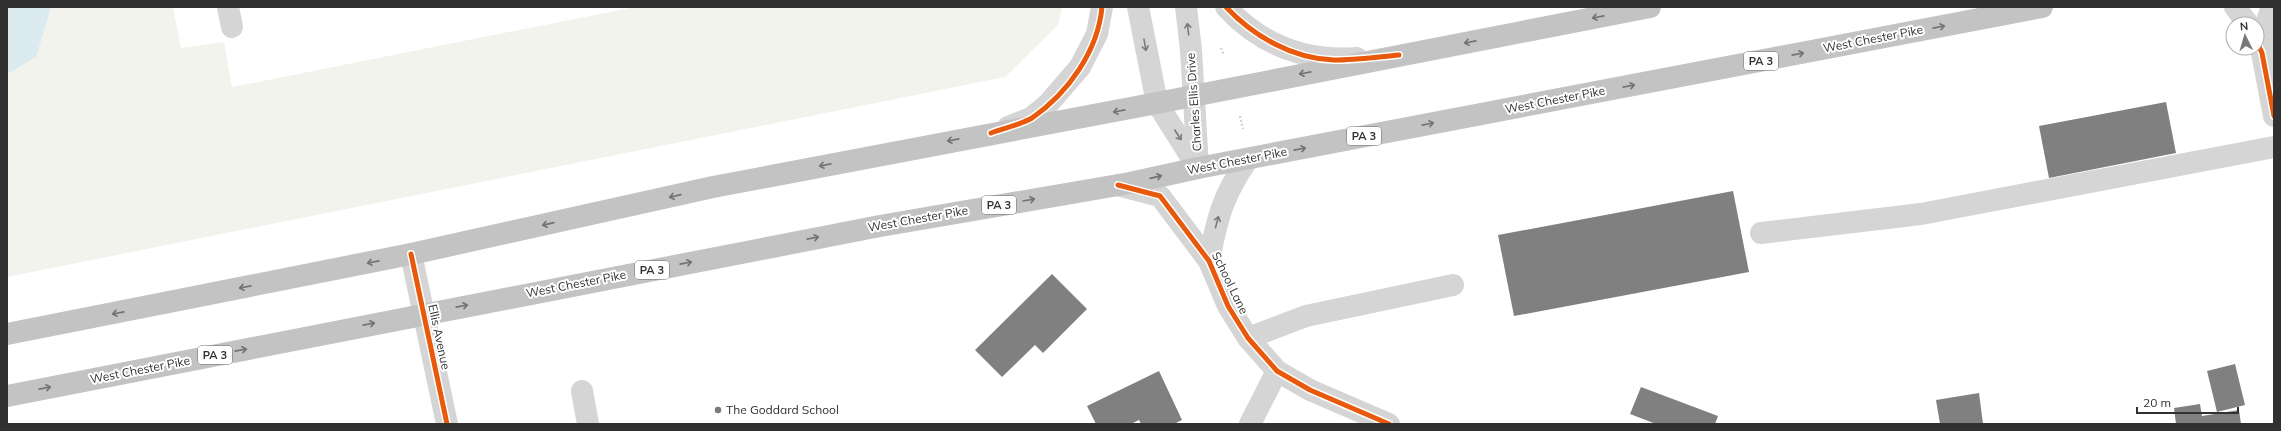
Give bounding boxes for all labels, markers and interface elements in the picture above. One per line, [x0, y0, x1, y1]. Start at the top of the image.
one-way arrow [1592, 13, 1605, 21]
north arrow [2225, 16, 2265, 56]
text: N [2239, 19, 2249, 33]
street label: West Chester Pike [1822, 21, 1924, 56]
one-way arrow [1932, 22, 1945, 30]
one-way arrow [1185, 23, 1192, 36]
one-way arrow [1141, 38, 1149, 51]
one-way arrow [1464, 38, 1477, 46]
one-way arrow [1791, 49, 1804, 57]
street label: Charles Ellis Drive [1183, 52, 1204, 152]
road number: PA 3 [1744, 52, 1778, 70]
one-way arrow [1299, 70, 1312, 78]
street label: West Chester Pike [1504, 82, 1606, 117]
one-way arrow [1622, 82, 1635, 90]
one-way arrow [1112, 107, 1125, 115]
one-way arrow [1421, 120, 1434, 128]
road number: PA 3 [1347, 127, 1381, 145]
one-way arrow [1173, 130, 1182, 141]
one-way arrow [947, 137, 960, 145]
street label: West Chester Pike [1186, 143, 1288, 178]
one-way arrow [1293, 144, 1306, 152]
one-way arrow [819, 161, 832, 169]
one-way arrow [1149, 173, 1162, 181]
one-way arrow [668, 192, 681, 200]
road number: PA 3 [982, 196, 1016, 214]
one-way arrow [1022, 196, 1035, 204]
street label: West Chester Pike [867, 202, 969, 235]
one-way arrow [1214, 216, 1221, 229]
one-way arrow [541, 220, 554, 228]
one-way arrow [806, 234, 819, 242]
street label: School Lane [1209, 249, 1252, 316]
one-way arrow [366, 258, 379, 266]
one-way arrow [679, 259, 692, 267]
road number: PA 3 [635, 261, 669, 279]
street label: West Chester Pike [525, 266, 627, 301]
one-way arrow [239, 284, 252, 292]
one-way arrow [455, 302, 468, 310]
street label: Ellis Avenue [425, 303, 454, 371]
one-way arrow [111, 309, 124, 317]
one-way arrow [362, 320, 375, 328]
one-way arrow [235, 345, 248, 353]
road number: PA 3 [198, 346, 232, 364]
street label: West Chester Pike [89, 352, 191, 387]
one-way arrow [38, 384, 51, 392]
scale bar [2137, 389, 2238, 415]
text: 20 m [2143, 395, 2171, 410]
place label: The Goddard School [726, 402, 839, 417]
marker: The Goddard School [713, 405, 723, 415]

